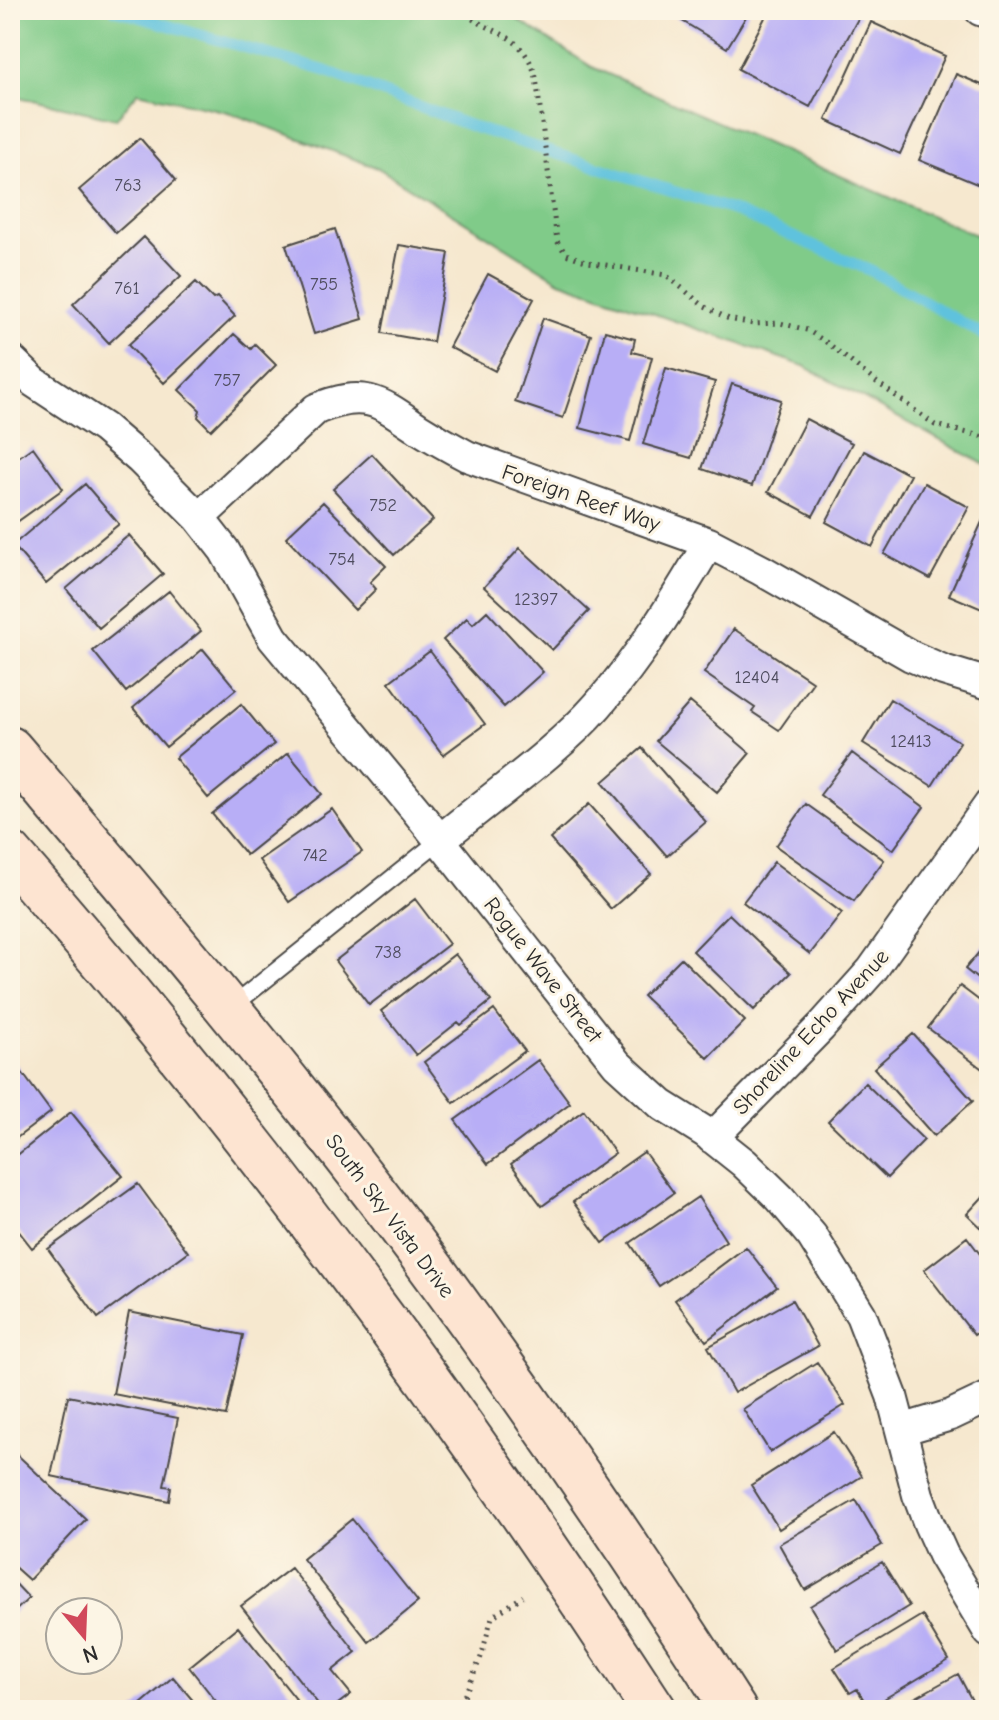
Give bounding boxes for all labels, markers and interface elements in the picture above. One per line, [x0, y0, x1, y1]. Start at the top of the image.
house number: 763 [114, 175, 142, 196]
house number: 755 [310, 274, 338, 295]
house number: 761 [114, 278, 140, 299]
house number: 757 [214, 370, 241, 391]
street label: Foreign Reef Way [498, 459, 664, 537]
house number: 752 [369, 495, 397, 516]
house number: 754 [329, 549, 355, 570]
house number: 12397 [514, 589, 558, 610]
house number: 12404 [735, 667, 779, 688]
house number: 12413 [890, 731, 932, 752]
house number: 742 [302, 845, 328, 866]
street label: Rogue Wave Street [478, 892, 608, 1048]
house number: 738 [375, 942, 401, 963]
street label: Shoreline Echo Avenue [728, 944, 894, 1120]
street label: South Sky Vista Drive [320, 1129, 460, 1303]
north arrow [44, 1596, 124, 1676]
text: N [79, 1639, 101, 1669]

